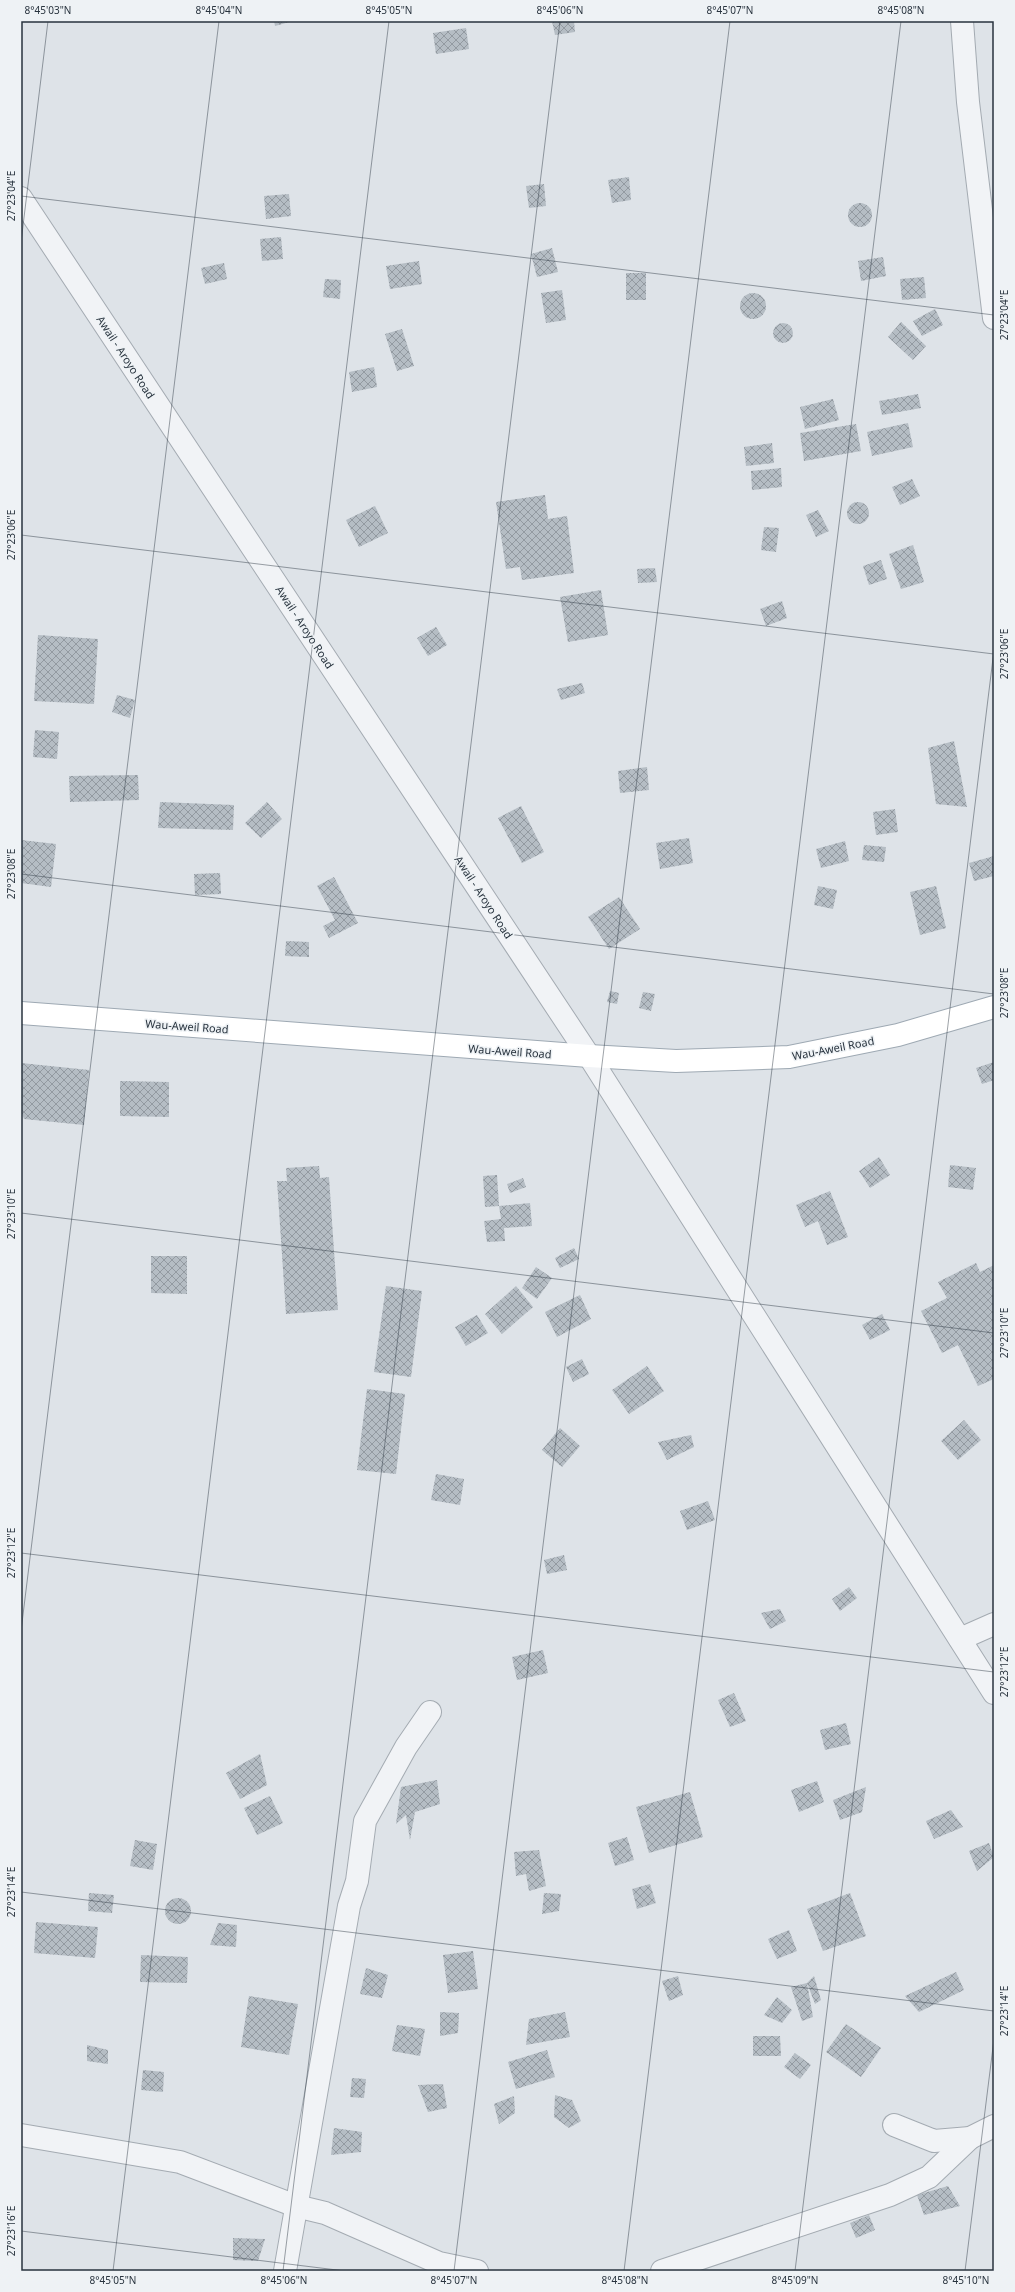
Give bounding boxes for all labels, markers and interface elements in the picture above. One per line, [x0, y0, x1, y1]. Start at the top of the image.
text: 8°45'03"N [25, 3, 71, 17]
text: 8°45'04"N [196, 3, 242, 17]
text: 8°45'05"N [366, 3, 412, 17]
text: 8°45'06"N [537, 3, 583, 17]
text: 8°45'07"N [707, 3, 753, 17]
text: 8°45'08"N [878, 3, 924, 17]
text: 27°23'04"E [4, 171, 18, 221]
text: 27°23'04"E [997, 290, 1011, 340]
street label: Awail - Aroyo Road [94, 313, 158, 401]
text: 27°23'06"E [4, 510, 18, 560]
street label: Awail - Aroyo Road [273, 583, 337, 671]
text: 27°23'06"E [997, 629, 1011, 679]
text: 27°23'08"E [4, 849, 18, 899]
street label: Awail - Aroyo Road [452, 853, 516, 941]
text: 27°23'08"E [997, 968, 1011, 1018]
street label: Wau-Aweil Road [145, 1016, 229, 1036]
street label: Wau-Aweil Road [791, 1033, 875, 1063]
street label: Wau-Aweil Road [468, 1041, 552, 1061]
text: 27°23'10"E [4, 1189, 18, 1239]
text: 27°23'10"E [997, 1308, 1011, 1358]
text: 27°23'12"E [4, 1528, 18, 1578]
text: 27°23'12"E [997, 1647, 1011, 1697]
text: 27°23'14"E [4, 1867, 18, 1917]
text: 27°23'14"E [997, 1986, 1011, 2036]
text: 27°23'16"E [4, 2206, 18, 2256]
text: 8°45'05"N [90, 2273, 136, 2287]
text: 8°45'06"N [261, 2273, 307, 2287]
text: 8°45'07"N [431, 2273, 477, 2287]
text: 8°45'08"N [602, 2273, 648, 2287]
text: 8°45'09"N [772, 2273, 818, 2287]
text: 8°45'10"N [943, 2273, 989, 2287]

